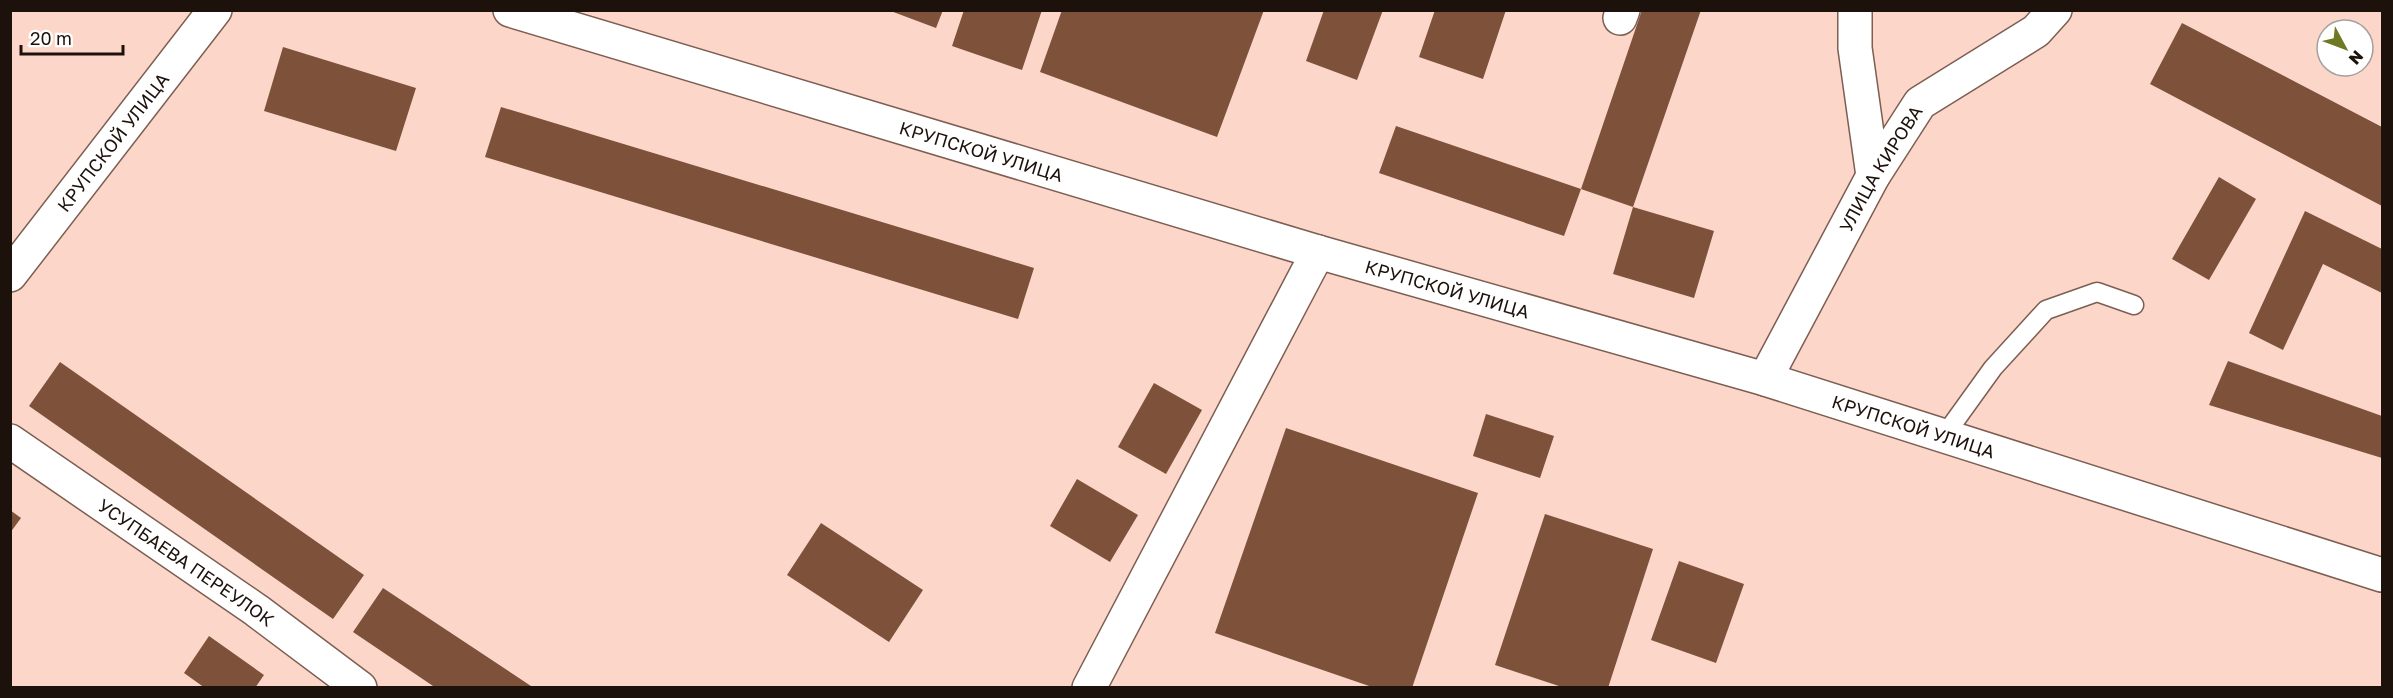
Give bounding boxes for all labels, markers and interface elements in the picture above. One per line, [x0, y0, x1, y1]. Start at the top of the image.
scale bar [21, 18, 123, 56]
north arrow [2315, 18, 2375, 78]
text: 20 m [30, 27, 72, 49]
text: N [2345, 47, 2368, 69]
street label: КРУПСКОЙ УЛИЦА [52, 68, 173, 216]
street label: УЛИЦА КИРОВА [1834, 101, 1927, 236]
street label: КРУПСКОЙ УЛИЦА [897, 116, 1066, 186]
street label: КРУПСКОЙ УЛИЦА [1363, 255, 1532, 323]
street label: КРУПСКОЙ УЛИЦА [1829, 390, 1998, 462]
street label: УСУПБАЕВА ПЕРЕУЛОК [94, 494, 279, 631]

